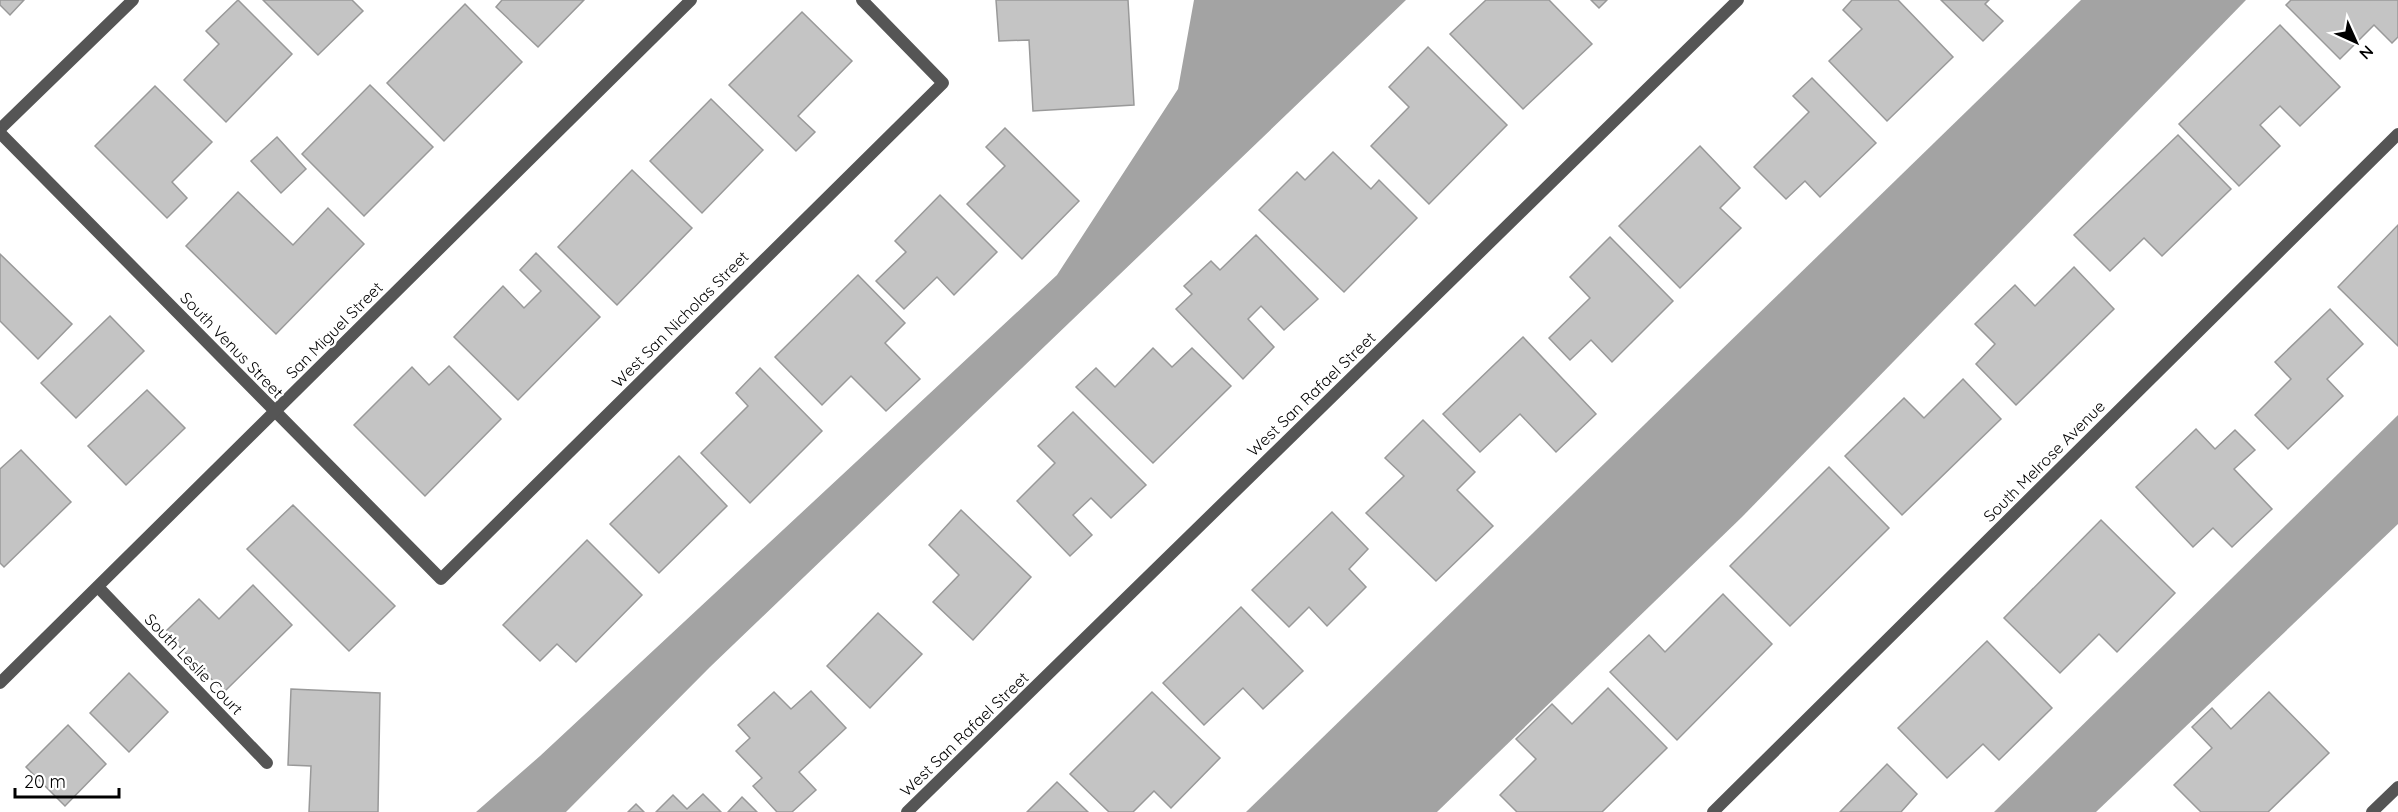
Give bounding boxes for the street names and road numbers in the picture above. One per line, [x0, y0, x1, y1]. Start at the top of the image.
street label: West San Nicholas Street [608, 247, 752, 391]
street label: San Miguel Street [281, 277, 387, 383]
street label: South Venus Street [176, 288, 288, 402]
street label: West San Rafael Street [1243, 328, 1379, 460]
street label: South Melrose Avenue [1979, 396, 2109, 526]
street label: South Leslie Court [141, 609, 247, 719]
street label: West San Rafael Street [896, 668, 1032, 800]

